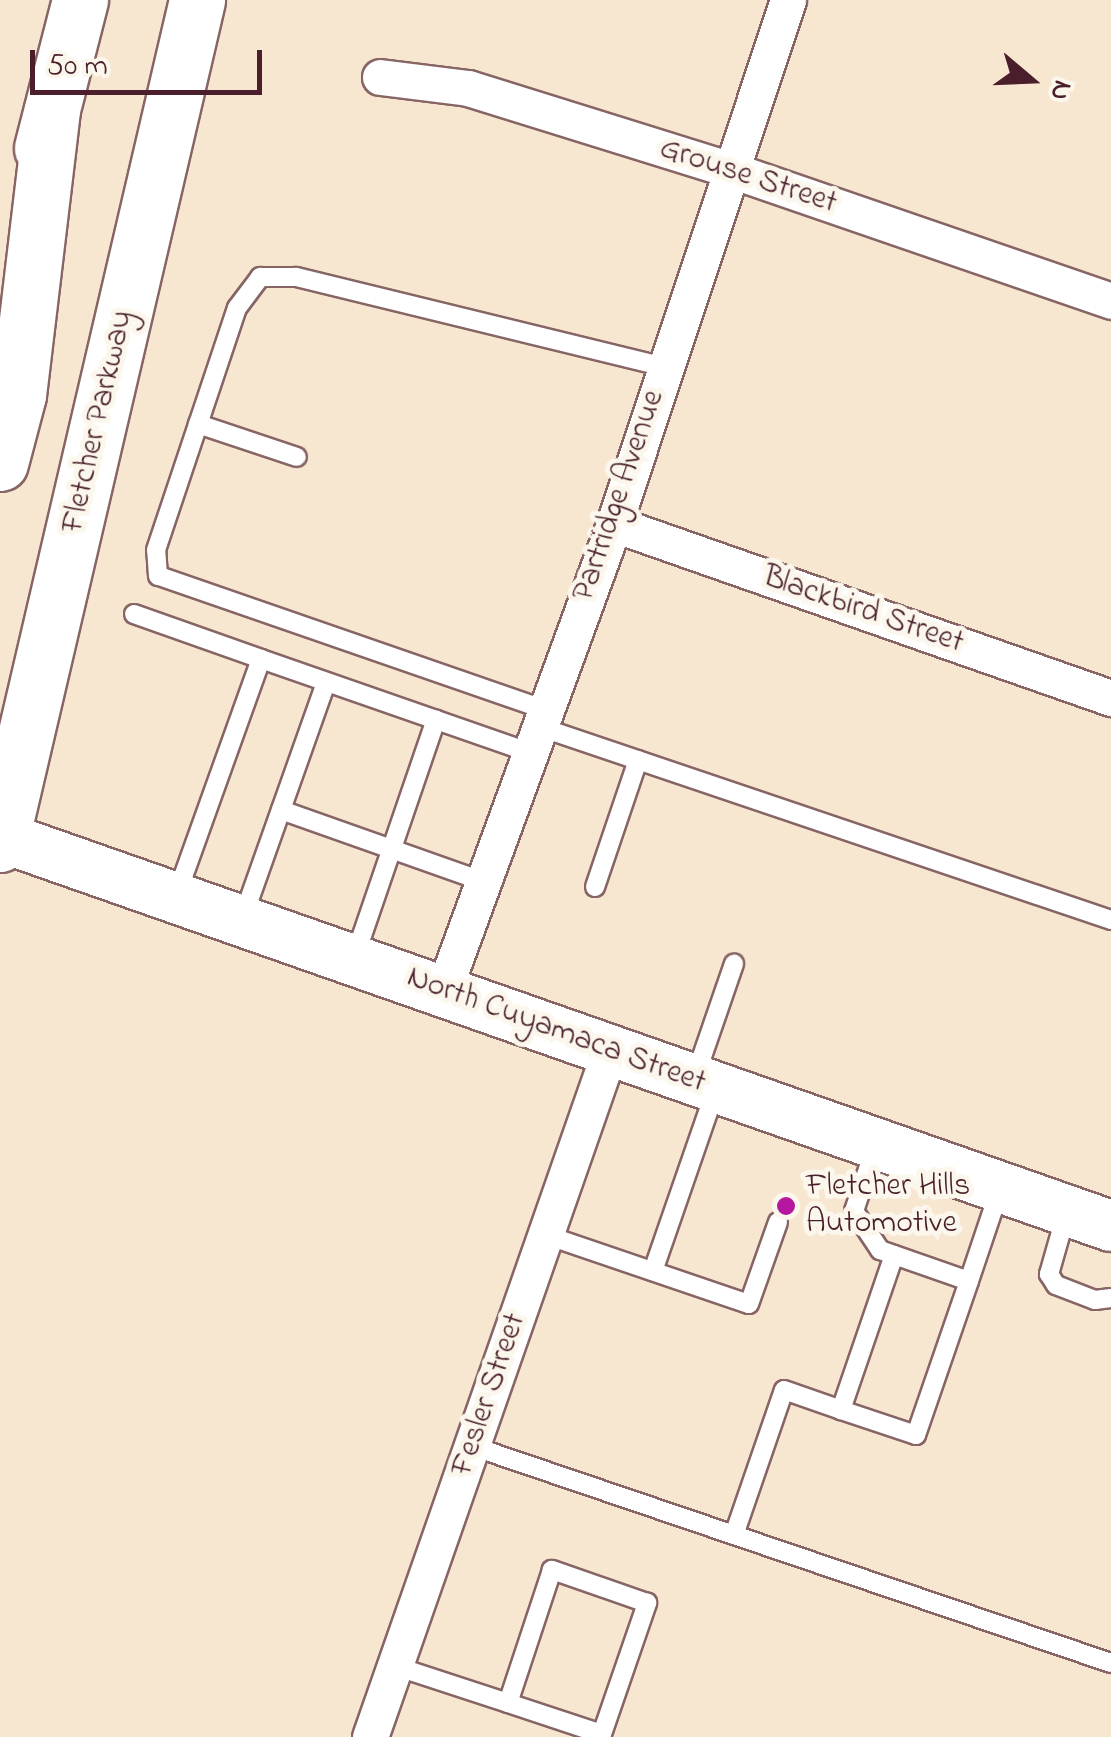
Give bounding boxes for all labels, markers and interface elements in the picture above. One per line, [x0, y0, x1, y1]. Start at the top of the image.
scale bar [35, 30, 268, 92]
north arrow [981, 30, 1081, 130]
text: 50 m [47, 45, 108, 89]
text: N [1037, 74, 1082, 106]
street label: Grouse Street [655, 130, 841, 224]
street label: Fletcher Parkway [55, 307, 143, 537]
street label: Partridge Avenue [566, 385, 674, 607]
street label: Blackbird Street [758, 559, 968, 663]
street label: North Cuyamaca Street [401, 959, 711, 1103]
place label: Fletcher Hills Automotive [806, 1169, 970, 1244]
marker: Fletcher Hills Automotive [775, 1195, 797, 1217]
street label: Fesler Street [444, 1309, 536, 1481]

